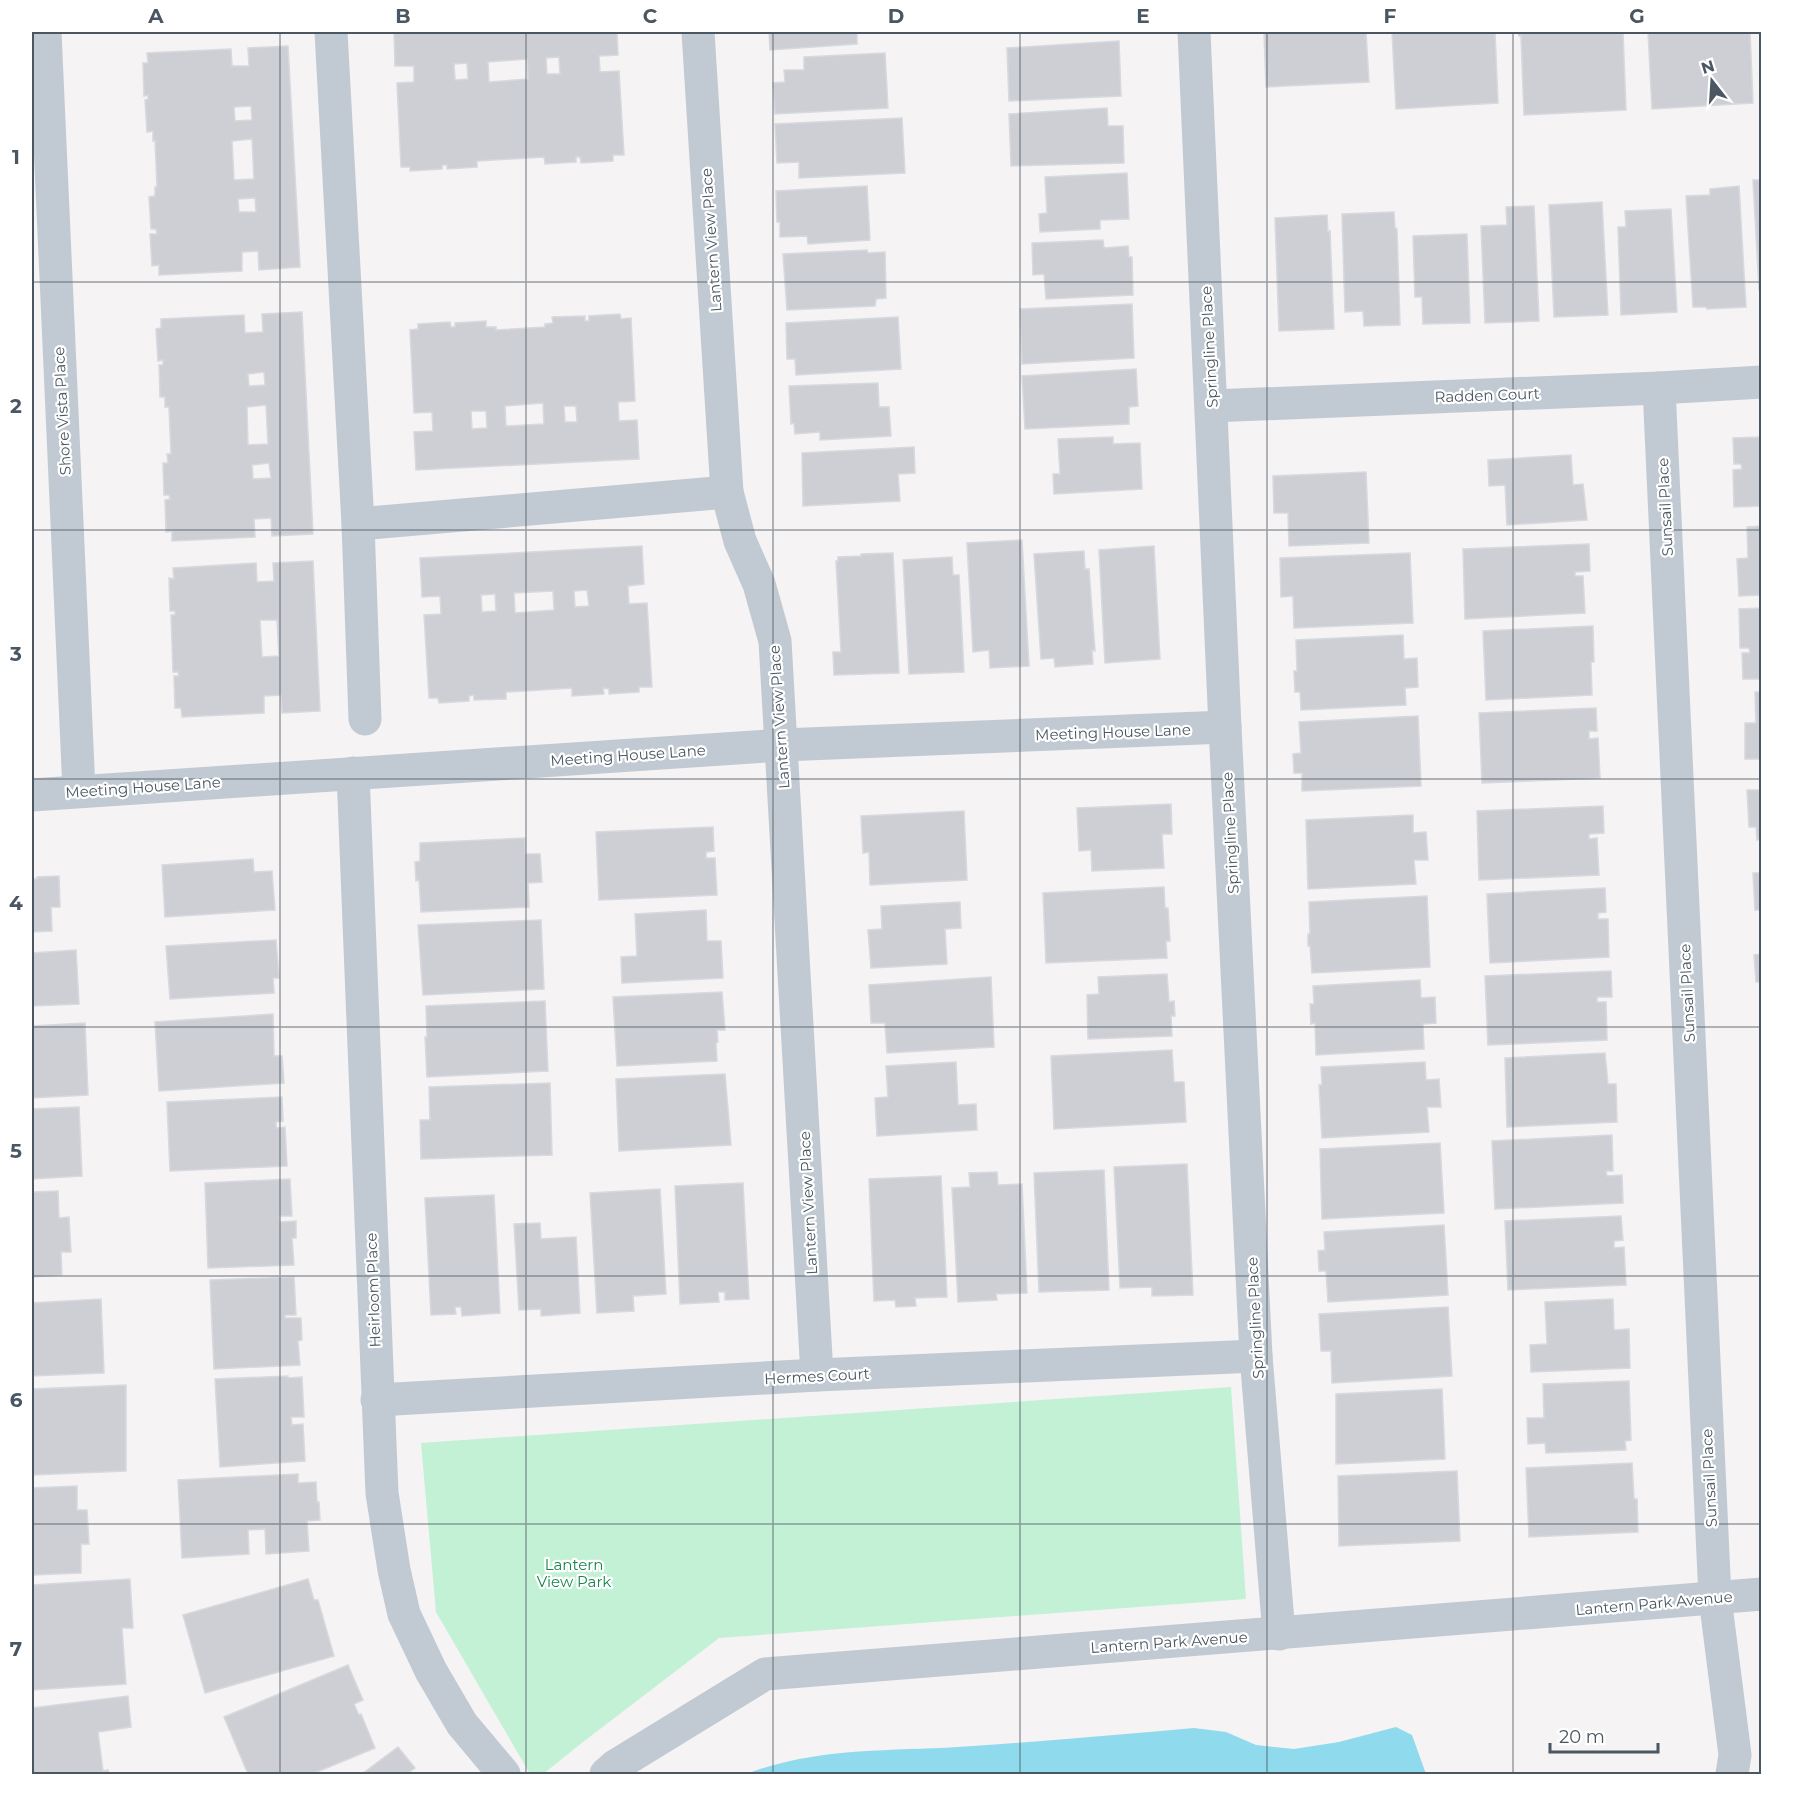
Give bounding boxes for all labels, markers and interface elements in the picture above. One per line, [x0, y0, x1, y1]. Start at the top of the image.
text: A [147, 4, 164, 28]
text: B [395, 4, 411, 28]
text: C [643, 4, 658, 28]
text: D [888, 4, 904, 28]
text: E [1136, 4, 1150, 28]
text: F [1384, 4, 1397, 28]
text: G [1629, 4, 1645, 28]
north arrow [1682, 51, 1742, 111]
text: N [1699, 56, 1717, 78]
text: 1 [12, 145, 20, 169]
street label: Lantern View Place [697, 168, 725, 312]
street label: Springline Place [1196, 286, 1222, 408]
street label: Shore Vista Place [49, 346, 75, 476]
street label: Radden Court [1434, 384, 1540, 406]
text: 2 [10, 394, 22, 418]
street label: Sunsail Place [1653, 457, 1677, 557]
text: 3 [9, 642, 22, 666]
street label: Lantern View Place [765, 645, 793, 789]
street label: Meeting House Lane [1035, 720, 1191, 744]
street label: Meeting House Lane [550, 740, 706, 770]
street label: Meeting House Lane [65, 772, 221, 802]
street label: Springline Place [1217, 772, 1243, 894]
text: 4 [9, 891, 23, 915]
street label: Sunsail Place [1675, 943, 1699, 1043]
street label: Lantern View Place [795, 1131, 821, 1275]
text: 5 [10, 1139, 22, 1163]
street label: Heirloom Place [362, 1232, 384, 1348]
street label: Springline Place [1242, 1257, 1268, 1379]
street label: Hermes Court [764, 1364, 870, 1388]
text: 6 [10, 1388, 23, 1412]
street label: Sunsail Place [1697, 1428, 1721, 1528]
park label: Lantern View Park [537, 1555, 611, 1591]
street label: Lantern Park Avenue [1575, 1587, 1733, 1619]
street label: Lantern Park Avenue [1090, 1627, 1248, 1657]
text: 7 [10, 1637, 22, 1661]
scale bar [1550, 1716, 1658, 1754]
text: 20 m [1559, 1726, 1605, 1748]

